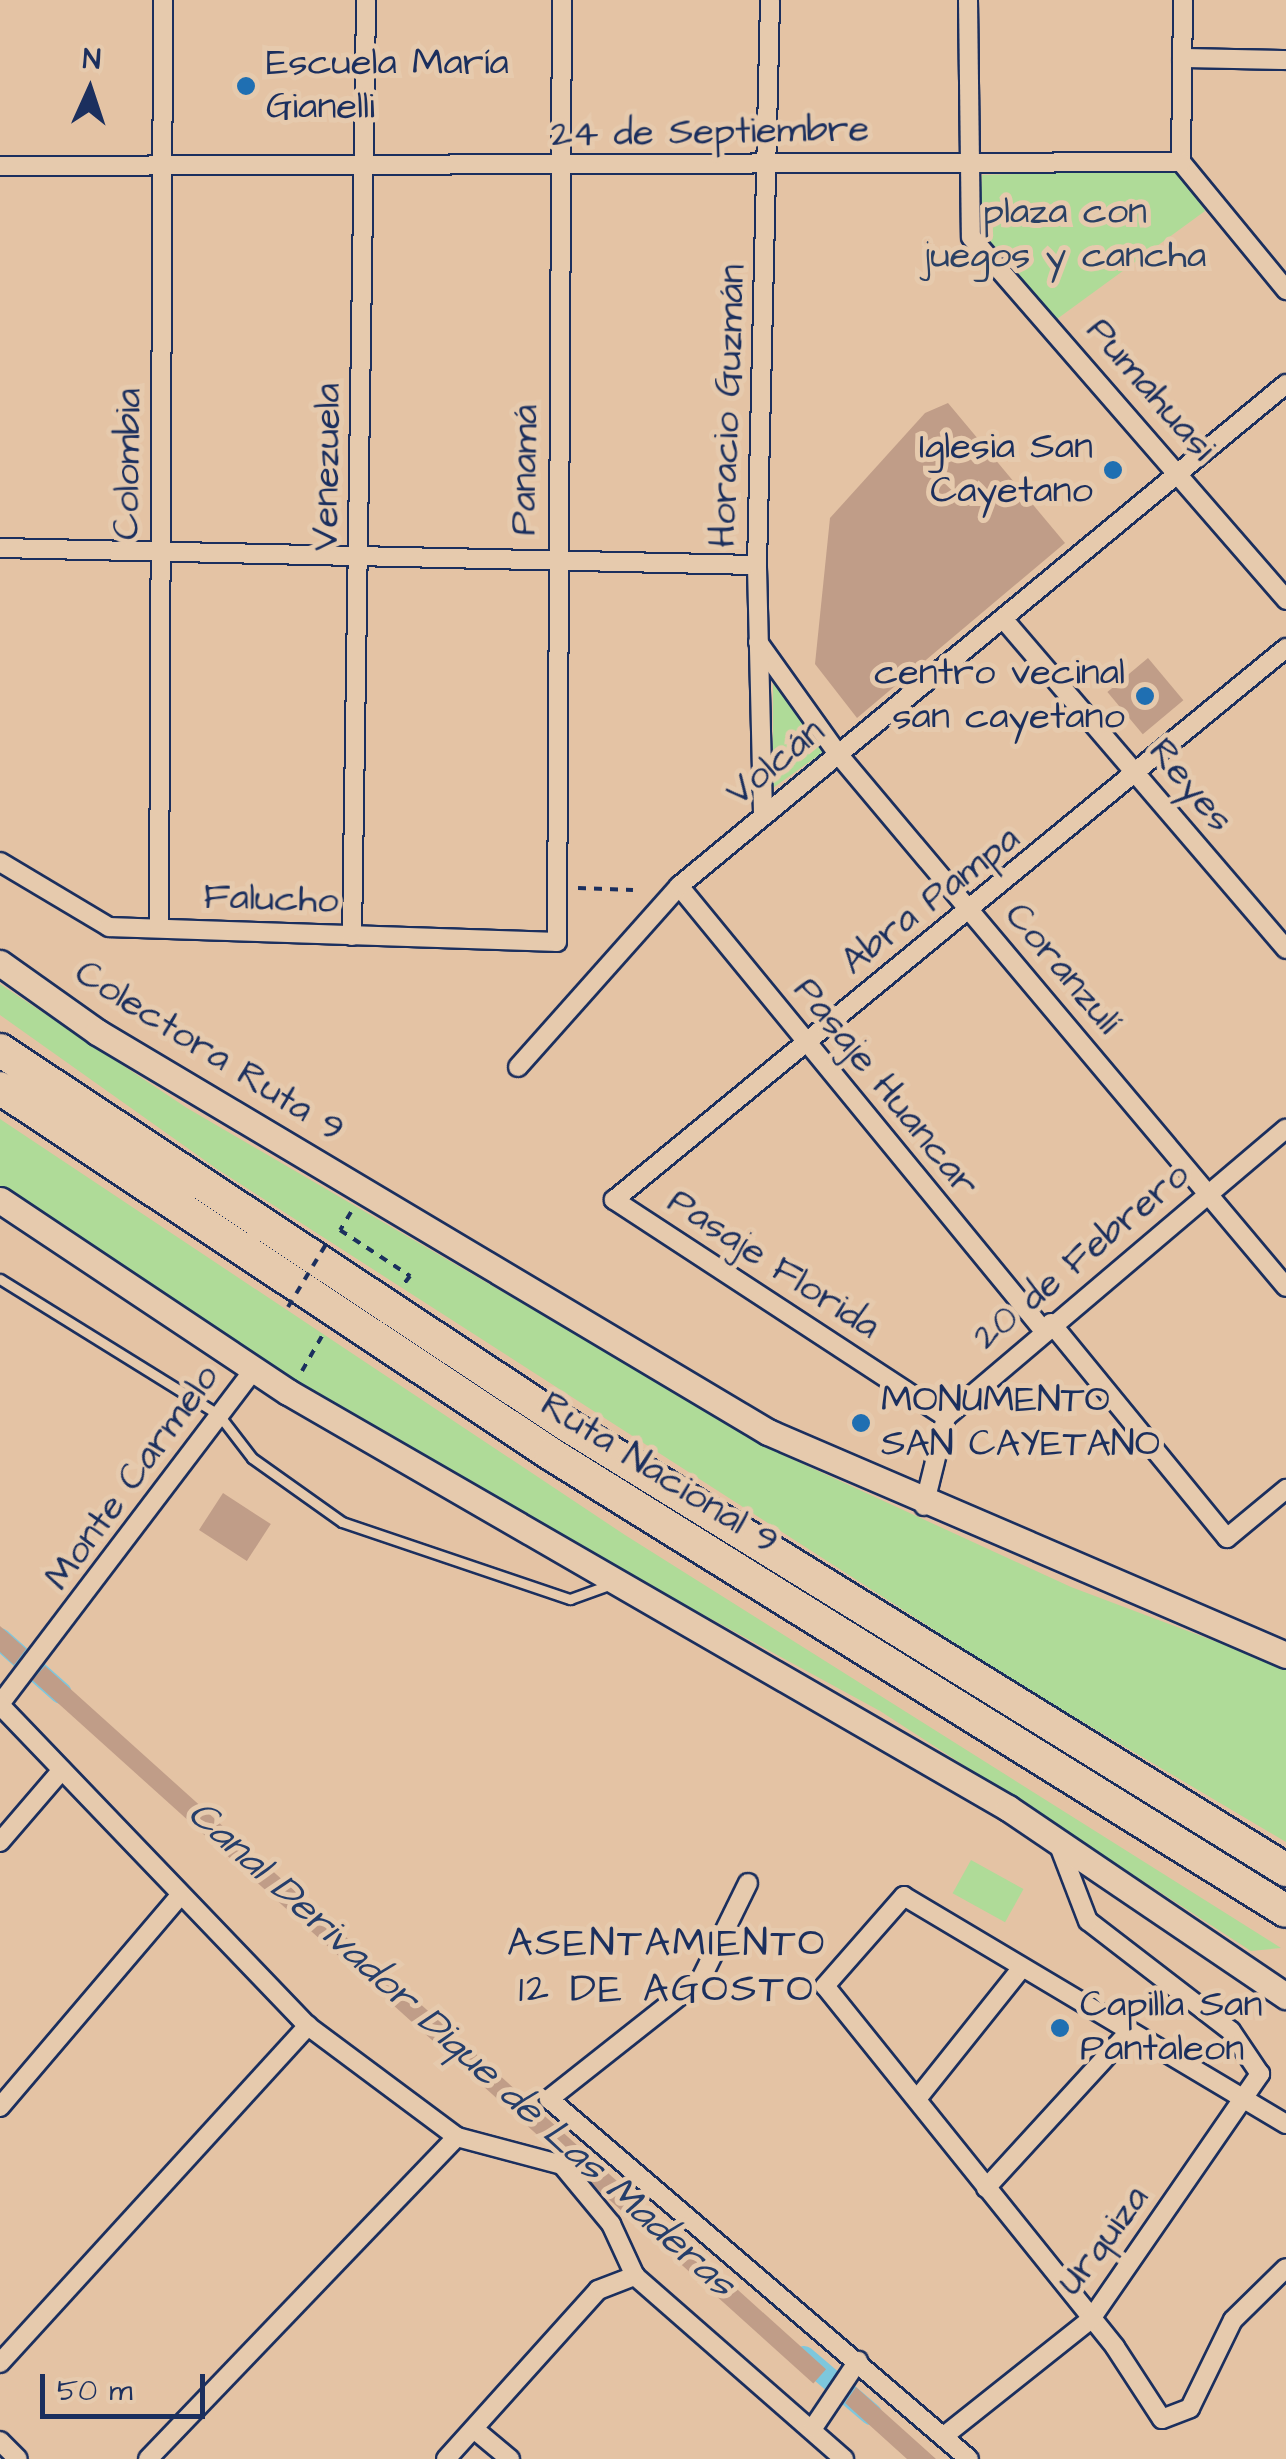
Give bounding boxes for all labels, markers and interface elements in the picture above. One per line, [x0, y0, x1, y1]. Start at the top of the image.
north arrow [40, 40, 140, 140]
text: N [82, 40, 101, 79]
place label: Escuela María Gianelli [266, 41, 509, 130]
marker: Escuela María Gianelli [235, 75, 257, 97]
street label: 24 de Septiembre [550, 107, 870, 159]
park label: plaza con juegos y cancha [924, 190, 1206, 280]
street label: Horacio Guzmán [701, 264, 757, 548]
street label: Pumahuasi [1075, 309, 1225, 471]
street label: Venezuela [304, 383, 352, 551]
street label: Colombia [105, 388, 153, 540]
street label: Panamá [502, 404, 550, 536]
place label: Iglesia San Cayetano [919, 425, 1093, 514]
marker: Iglesia San Cayetano [1102, 459, 1124, 481]
place label: centro vecinal san cayetano [874, 651, 1125, 741]
marker: centro vecinal san cayetano [1134, 685, 1156, 707]
street label: Volcán [718, 710, 834, 816]
street label: Reyes [1138, 730, 1242, 842]
street label: Abra Pampa [832, 817, 1030, 985]
street label: Falucho [203, 875, 339, 925]
street label: Coranzulí [994, 894, 1130, 1044]
street label: Colectora Ruta 9 [66, 951, 352, 1153]
street label: Pasaje Huancar [782, 969, 988, 1207]
street label: 20 de Febrero [965, 1153, 1199, 1361]
street label: Pasaje Florida [658, 1180, 888, 1350]
street label: Monte Carmelo [36, 1356, 230, 1600]
place label: MONUMENTO SAN CAYETANO [881, 1378, 1160, 1468]
street label: Ruta Nacional 9 [532, 1383, 786, 1565]
marker: MONUMENTO SAN CAYETANO [850, 1412, 872, 1434]
water label: Canal Derivador Dique de Las Maderas [177, 1790, 745, 2308]
district label: ASENTAMIENTO 12 DE AGOSTO [507, 1920, 827, 2014]
place label: Capilla San Pantaleon [1080, 1983, 1262, 2072]
marker: Capilla San Pantaleon [1049, 2017, 1071, 2039]
street label: Urquiza [1048, 2177, 1160, 2305]
scale bar [45, 2354, 210, 2416]
text: 50 m [57, 2370, 133, 2412]

